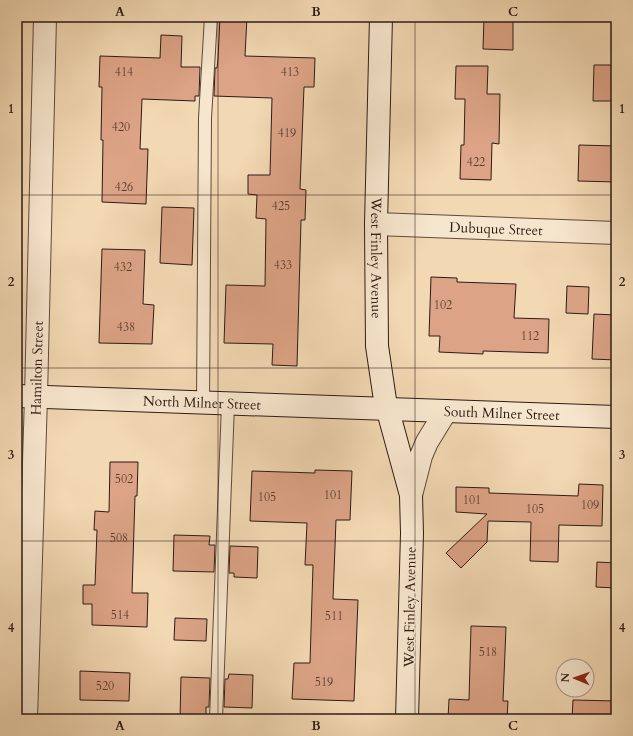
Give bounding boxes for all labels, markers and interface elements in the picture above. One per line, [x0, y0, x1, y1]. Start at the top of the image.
text: A [115, 3, 125, 21]
text: B [311, 3, 321, 21]
text: C [508, 3, 518, 21]
house number: 414 [115, 64, 133, 80]
house number: 413 [281, 64, 299, 80]
text: 1 [8, 100, 14, 118]
text: 1 [619, 100, 625, 118]
house number: 420 [112, 119, 130, 135]
house number: 419 [278, 125, 296, 141]
house number: 422 [467, 154, 485, 170]
house number: 426 [115, 179, 133, 195]
street label: West Finley Avenue [366, 196, 386, 319]
house number: 425 [272, 198, 290, 214]
street label: Dubuque Street [449, 217, 543, 240]
house number: 433 [274, 257, 292, 273]
house number: 432 [114, 259, 132, 275]
text: 2 [8, 273, 15, 291]
text: 2 [619, 273, 626, 291]
house number: 102 [434, 297, 452, 313]
house number: 438 [117, 319, 135, 335]
street label: Hamilton Street [26, 320, 47, 416]
house number: 112 [521, 328, 539, 344]
street label: North Milner Street [143, 391, 262, 414]
street label: South Milner Street [444, 401, 560, 425]
text: 3 [8, 446, 15, 464]
text: 3 [619, 446, 626, 464]
house number: 502 [115, 471, 133, 487]
house number: 101 [324, 487, 342, 503]
house number: 105 [258, 489, 276, 505]
house number: 101 [463, 492, 481, 508]
house number: 109 [581, 497, 599, 513]
house number: 105 [526, 501, 544, 517]
house number: 508 [110, 530, 128, 546]
street label: West Finley Avenue [399, 546, 421, 669]
house number: 514 [111, 607, 129, 623]
house number: 511 [325, 608, 343, 624]
text: 4 [8, 619, 15, 637]
text: 4 [619, 619, 626, 637]
house number: 518 [479, 644, 497, 660]
north arrow [555, 658, 595, 698]
text: N [558, 672, 573, 683]
house number: 519 [315, 674, 333, 690]
house number: 520 [96, 678, 114, 694]
text: A [115, 717, 125, 735]
text: B [311, 717, 321, 735]
text: C [508, 717, 518, 735]

